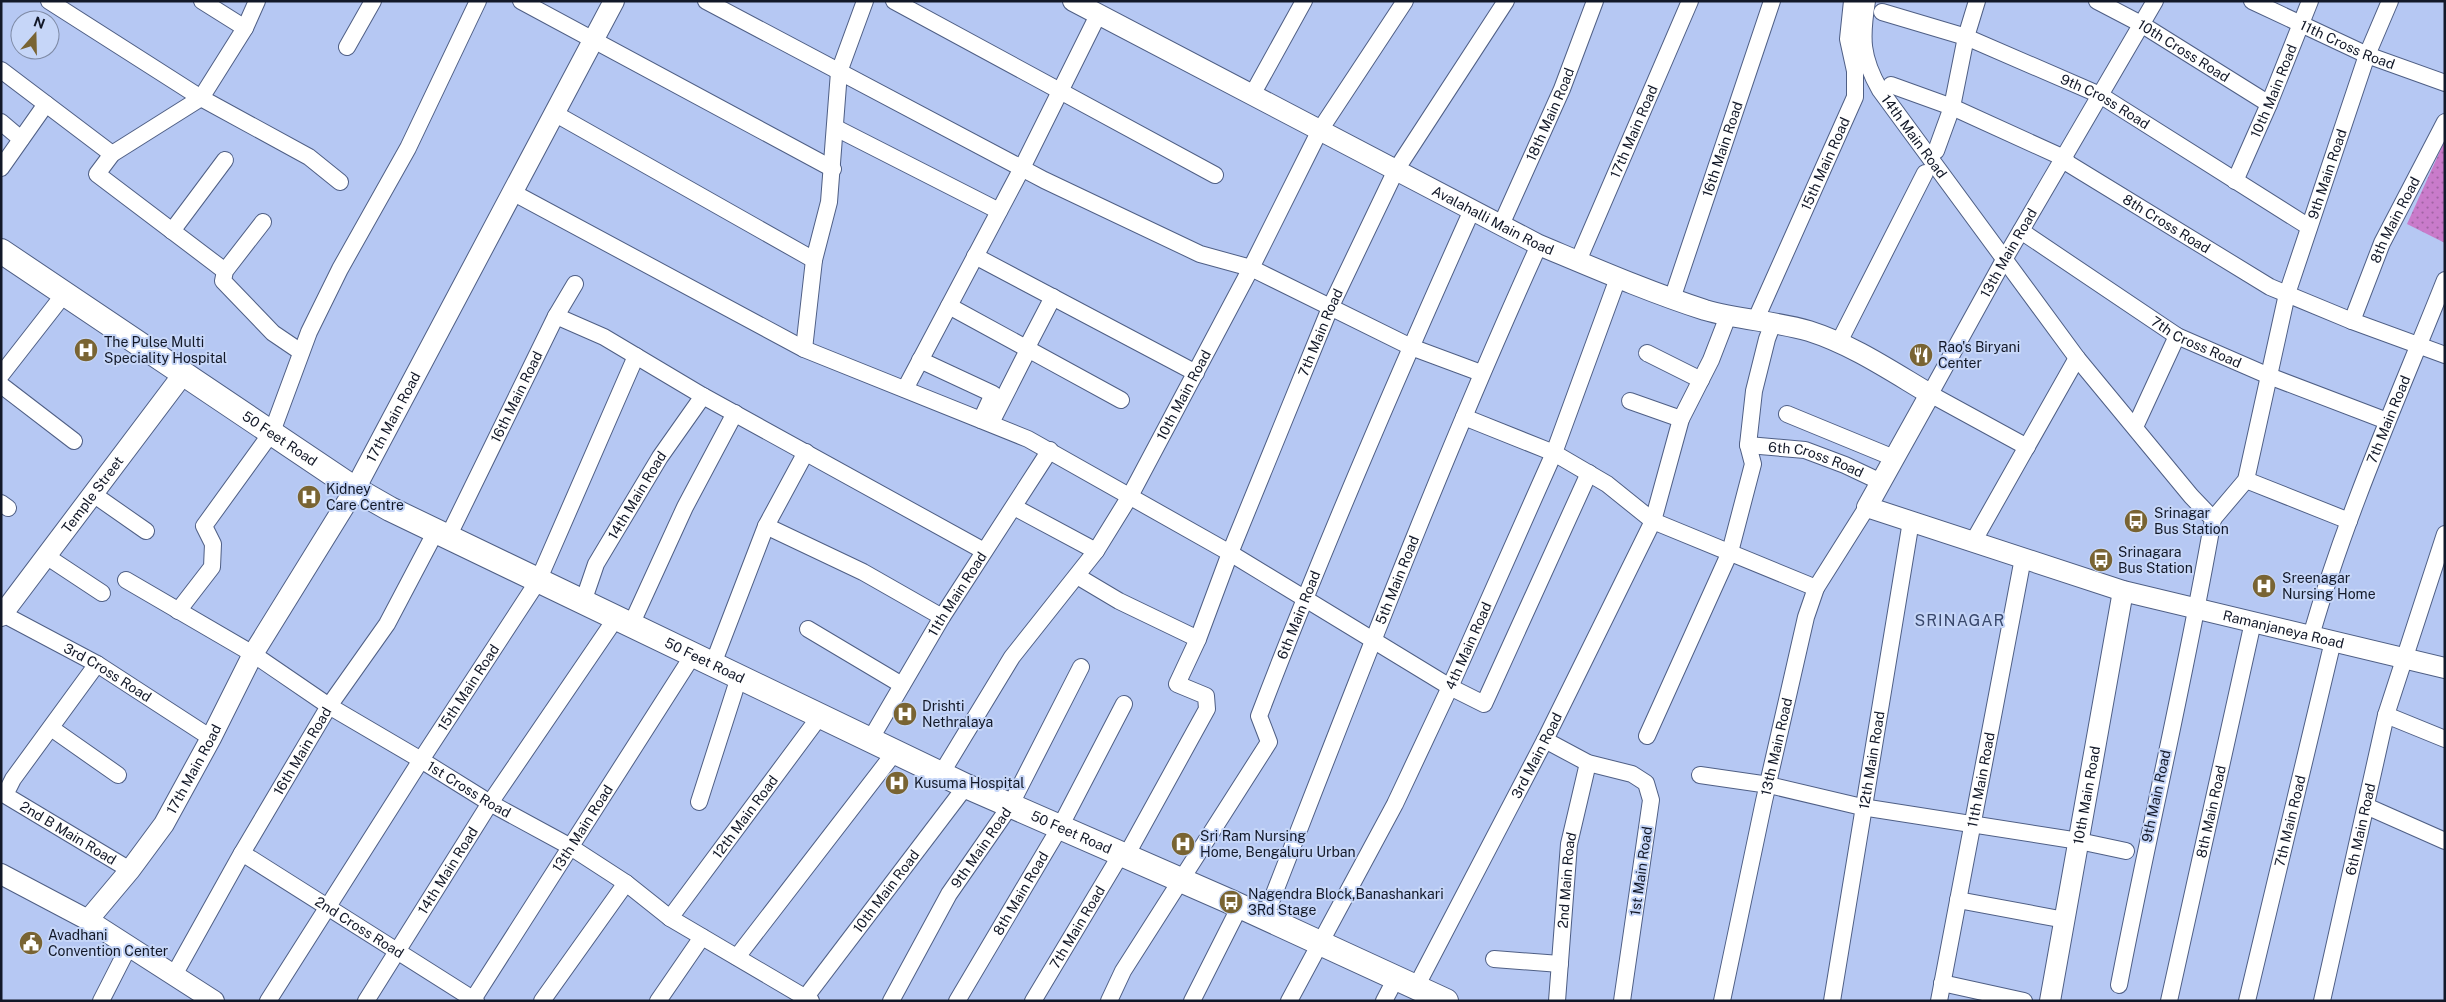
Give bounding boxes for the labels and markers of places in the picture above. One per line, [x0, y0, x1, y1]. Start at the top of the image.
place label: The Pulse Multi Speciality Hospital [104, 334, 227, 366]
hospital icon: The Pulse Multi Speciality Hospital [73, 337, 99, 363]
place label: Rao's Biryani Center [1938, 339, 2020, 371]
restaurant icon: Rao's Biryani Center [1908, 342, 1934, 368]
place label: Kidney Care Centre [326, 481, 404, 513]
hospital icon: Kidney Care Centre [296, 484, 322, 510]
place label: Srinagar Bus Station [2154, 505, 2229, 537]
bus stop icon: Srinagar Bus Station [2123, 508, 2149, 534]
place label: Srinagara Bus Station [2118, 544, 2193, 576]
bus stop icon: Srinagara Bus Station [2088, 547, 2114, 573]
place label: Sreenagar Nursing Home [2282, 570, 2376, 602]
hospital icon: Sreenagar Nursing Home [2251, 573, 2277, 599]
place label: Drishti Nethralaya [922, 698, 993, 730]
hospital icon: Drishti Nethralaya [892, 701, 918, 727]
hospital icon: Kusuma Hospital [884, 770, 910, 796]
place label: Kusuma Hospital [914, 775, 1025, 791]
place label: Sri Ram Nursing Home, Bengaluru Urban [1200, 828, 1356, 860]
hospital icon: Sri Ram Nursing Home, Bengaluru Urban [1170, 831, 1196, 857]
place label: Nagendra Block,Banashankari 3Rd Stage [1248, 886, 1444, 918]
bus stop icon: Nagendra Block,Banashankari 3Rd Stage [1218, 889, 1244, 915]
place label: Avadhani Convention Center [48, 927, 168, 959]
public building icon: Avadhani Convention Center [18, 930, 44, 956]

